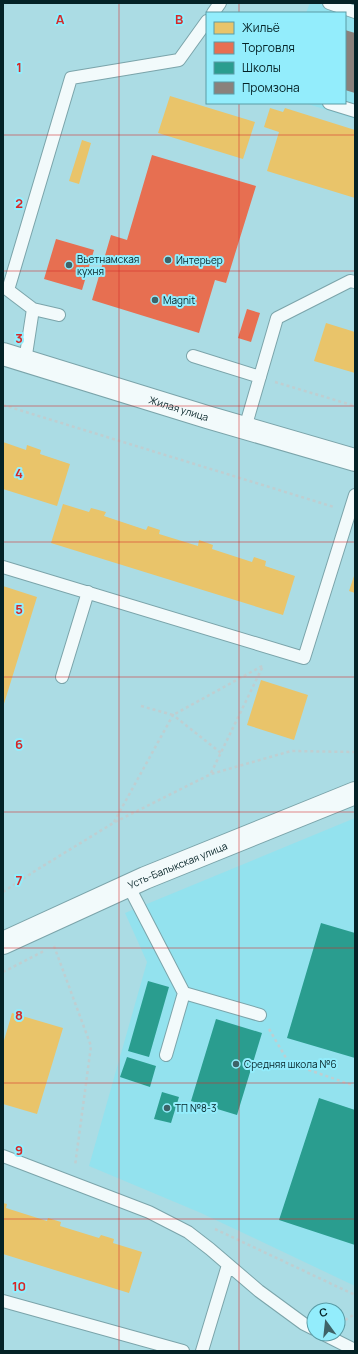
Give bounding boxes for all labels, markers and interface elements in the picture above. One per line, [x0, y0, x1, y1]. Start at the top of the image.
text: A [56, 10, 65, 28]
text: B [175, 10, 183, 28]
legend [206, 12, 346, 104]
text: Жильё [242, 19, 280, 36]
text: Торговля [242, 39, 295, 56]
text: 1 [16, 58, 22, 76]
text: Школы [242, 59, 281, 76]
text: Промзона [242, 79, 300, 96]
text: 2 [15, 194, 23, 212]
place label: Вьетнамская кухня [77, 252, 139, 278]
place label: Интерьер [176, 253, 223, 267]
marker: Интерьер [163, 255, 173, 265]
marker: Вьетнамская кухня [64, 260, 74, 270]
place label: Magnit [163, 293, 195, 307]
marker: Magnit [150, 295, 160, 305]
text: 3 [15, 329, 23, 347]
street label: Жилая улица [147, 392, 210, 424]
text: 4 [15, 464, 23, 482]
text: 5 [15, 600, 23, 618]
text: 6 [15, 735, 23, 753]
street label: Усть-Балыкская улица [125, 838, 229, 892]
text: 7 [16, 871, 23, 889]
text: 8 [15, 1006, 23, 1024]
place label: Средняя школа №6 [244, 1057, 337, 1071]
marker: Средняя школа №6 [231, 1059, 241, 1069]
place label: ТП №8-3 [175, 1101, 216, 1115]
marker: ТП №8-3 [162, 1103, 172, 1113]
text: 9 [15, 1141, 23, 1159]
text: 10 [12, 1277, 26, 1295]
north arrow [306, 1302, 346, 1342]
text: С [317, 1304, 329, 1320]

